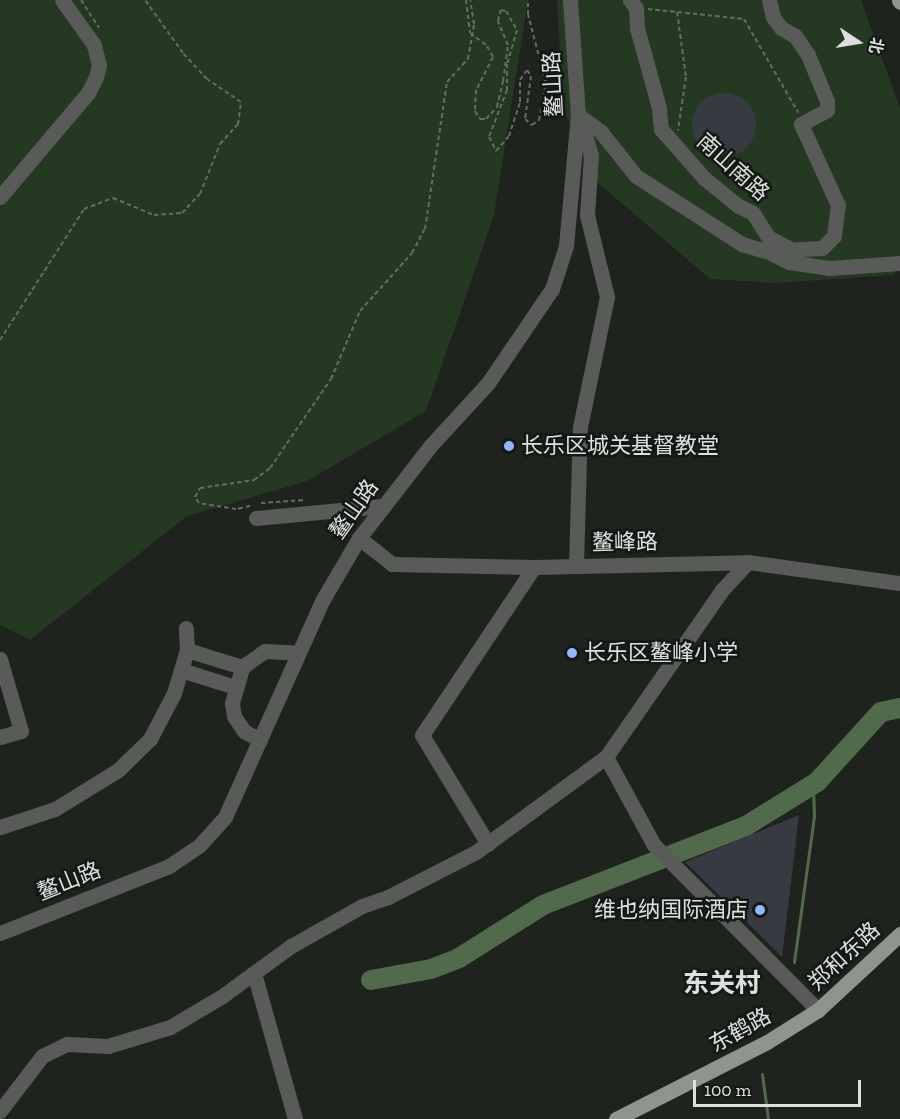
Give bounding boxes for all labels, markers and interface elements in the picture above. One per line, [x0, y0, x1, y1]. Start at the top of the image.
north arrow [828, 12, 888, 72]
text: 北 [865, 36, 887, 56]
street label: 鳌山路 [538, 50, 568, 118]
street label: 南山南路 [691, 128, 775, 206]
place label: 长乐区城关基督教堂 [521, 433, 719, 459]
marker: 长乐区城关基督教堂 [502, 439, 516, 453]
street label: 鳌山路 [324, 474, 384, 544]
street label: 鳌峰路 [592, 528, 658, 556]
place label: 长乐区鳌峰小学 [584, 640, 738, 666]
marker: 长乐区鳌峰小学 [565, 646, 579, 660]
street label: 鳌山路 [33, 856, 105, 906]
place label: 维也纳国际酒店 [594, 897, 748, 923]
marker: 维也纳国际酒店 [753, 903, 767, 917]
street label: 郑和东路 [803, 916, 885, 996]
district label: 东关村 [683, 968, 761, 1000]
street label: 东鹤路 [705, 1002, 775, 1058]
scale bar [696, 1068, 864, 1106]
text: 100 m [704, 1079, 751, 1101]

